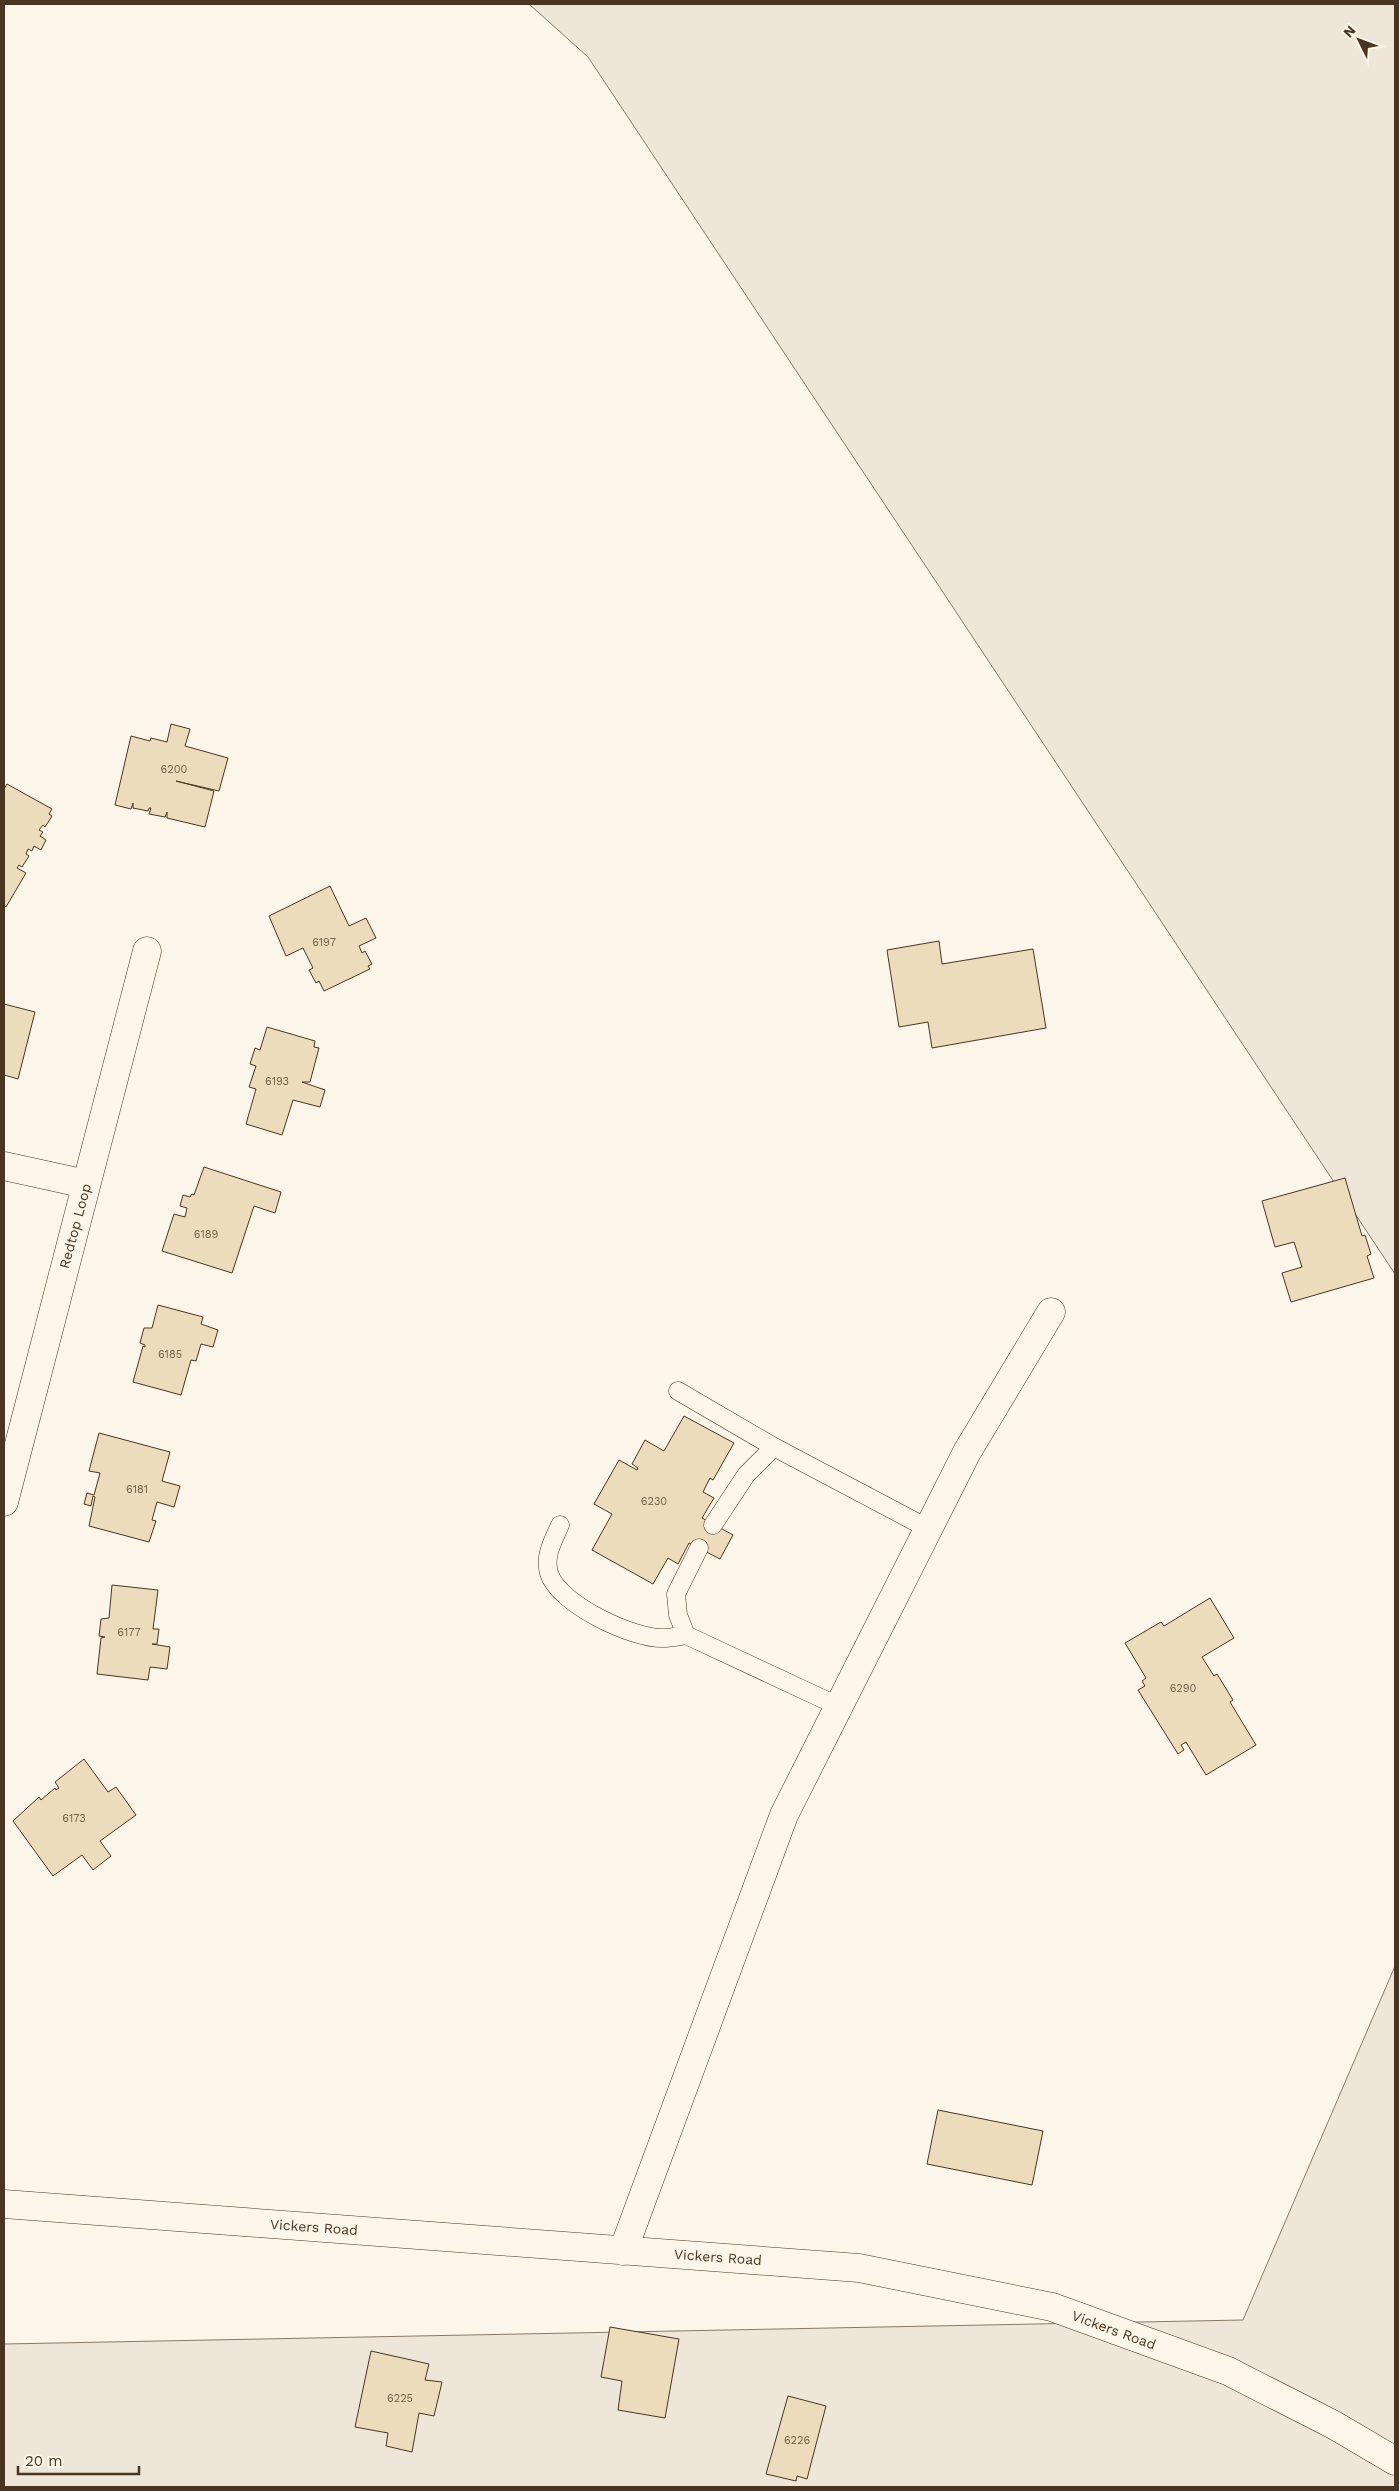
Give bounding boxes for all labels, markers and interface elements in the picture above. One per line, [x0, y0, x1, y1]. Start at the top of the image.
north arrow [1334, 15, 1384, 65]
text: N [1340, 22, 1359, 41]
house number: 6200 [161, 763, 188, 776]
house number: 6197 [312, 936, 336, 949]
house number: 6193 [265, 1075, 289, 1088]
street label: Redtop Loop [56, 1182, 94, 1270]
house number: 6189 [194, 1228, 218, 1241]
house number: 6185 [158, 1348, 182, 1361]
house number: 6181 [126, 1483, 148, 1496]
house number: 6230 [641, 1495, 667, 1508]
house number: 6177 [117, 1626, 141, 1639]
house number: 6290 [1170, 1682, 1197, 1695]
house number: 6173 [62, 1812, 86, 1825]
street label: Vickers Road [269, 2216, 359, 2238]
street label: Vickers Road [673, 2246, 763, 2268]
street label: Vickers Road [1070, 2307, 1158, 2353]
house number: 6225 [387, 2392, 413, 2405]
house number: 6226 [784, 2434, 810, 2447]
scale bar [18, 2444, 139, 2476]
text: 20 m [25, 2452, 63, 2470]

